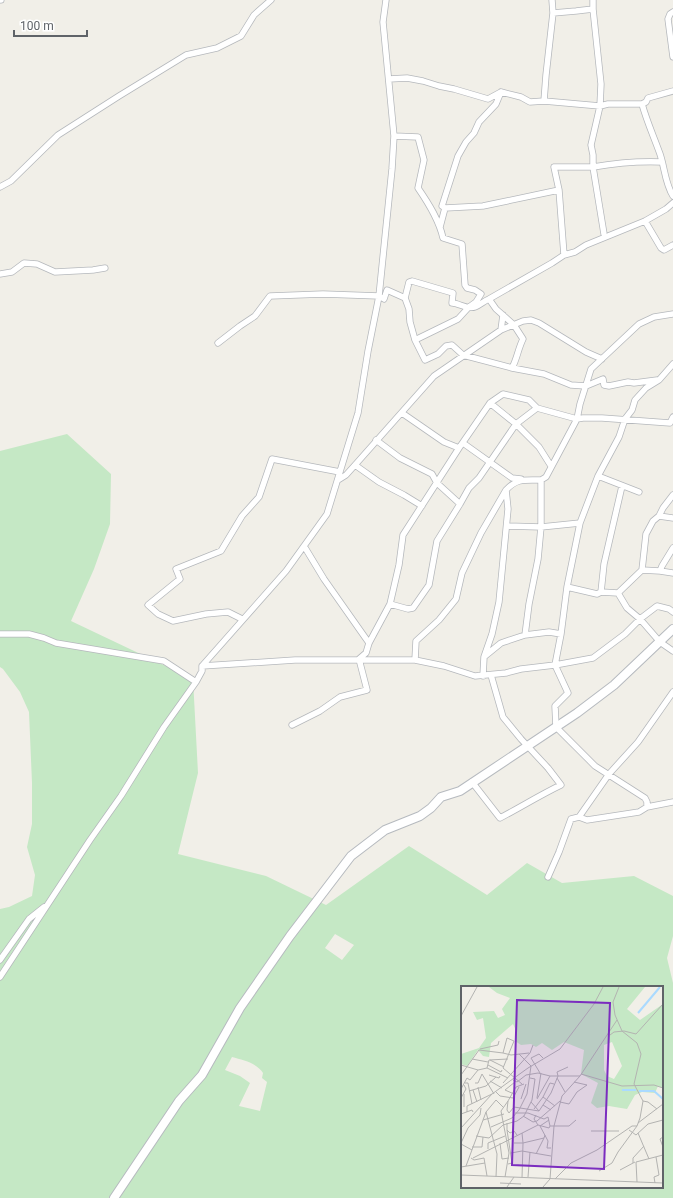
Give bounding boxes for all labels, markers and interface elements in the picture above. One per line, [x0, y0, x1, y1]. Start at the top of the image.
scale bar [14, 12, 87, 38]
text: 100 m [20, 19, 54, 33]
inset map [461, 986, 663, 1188]

